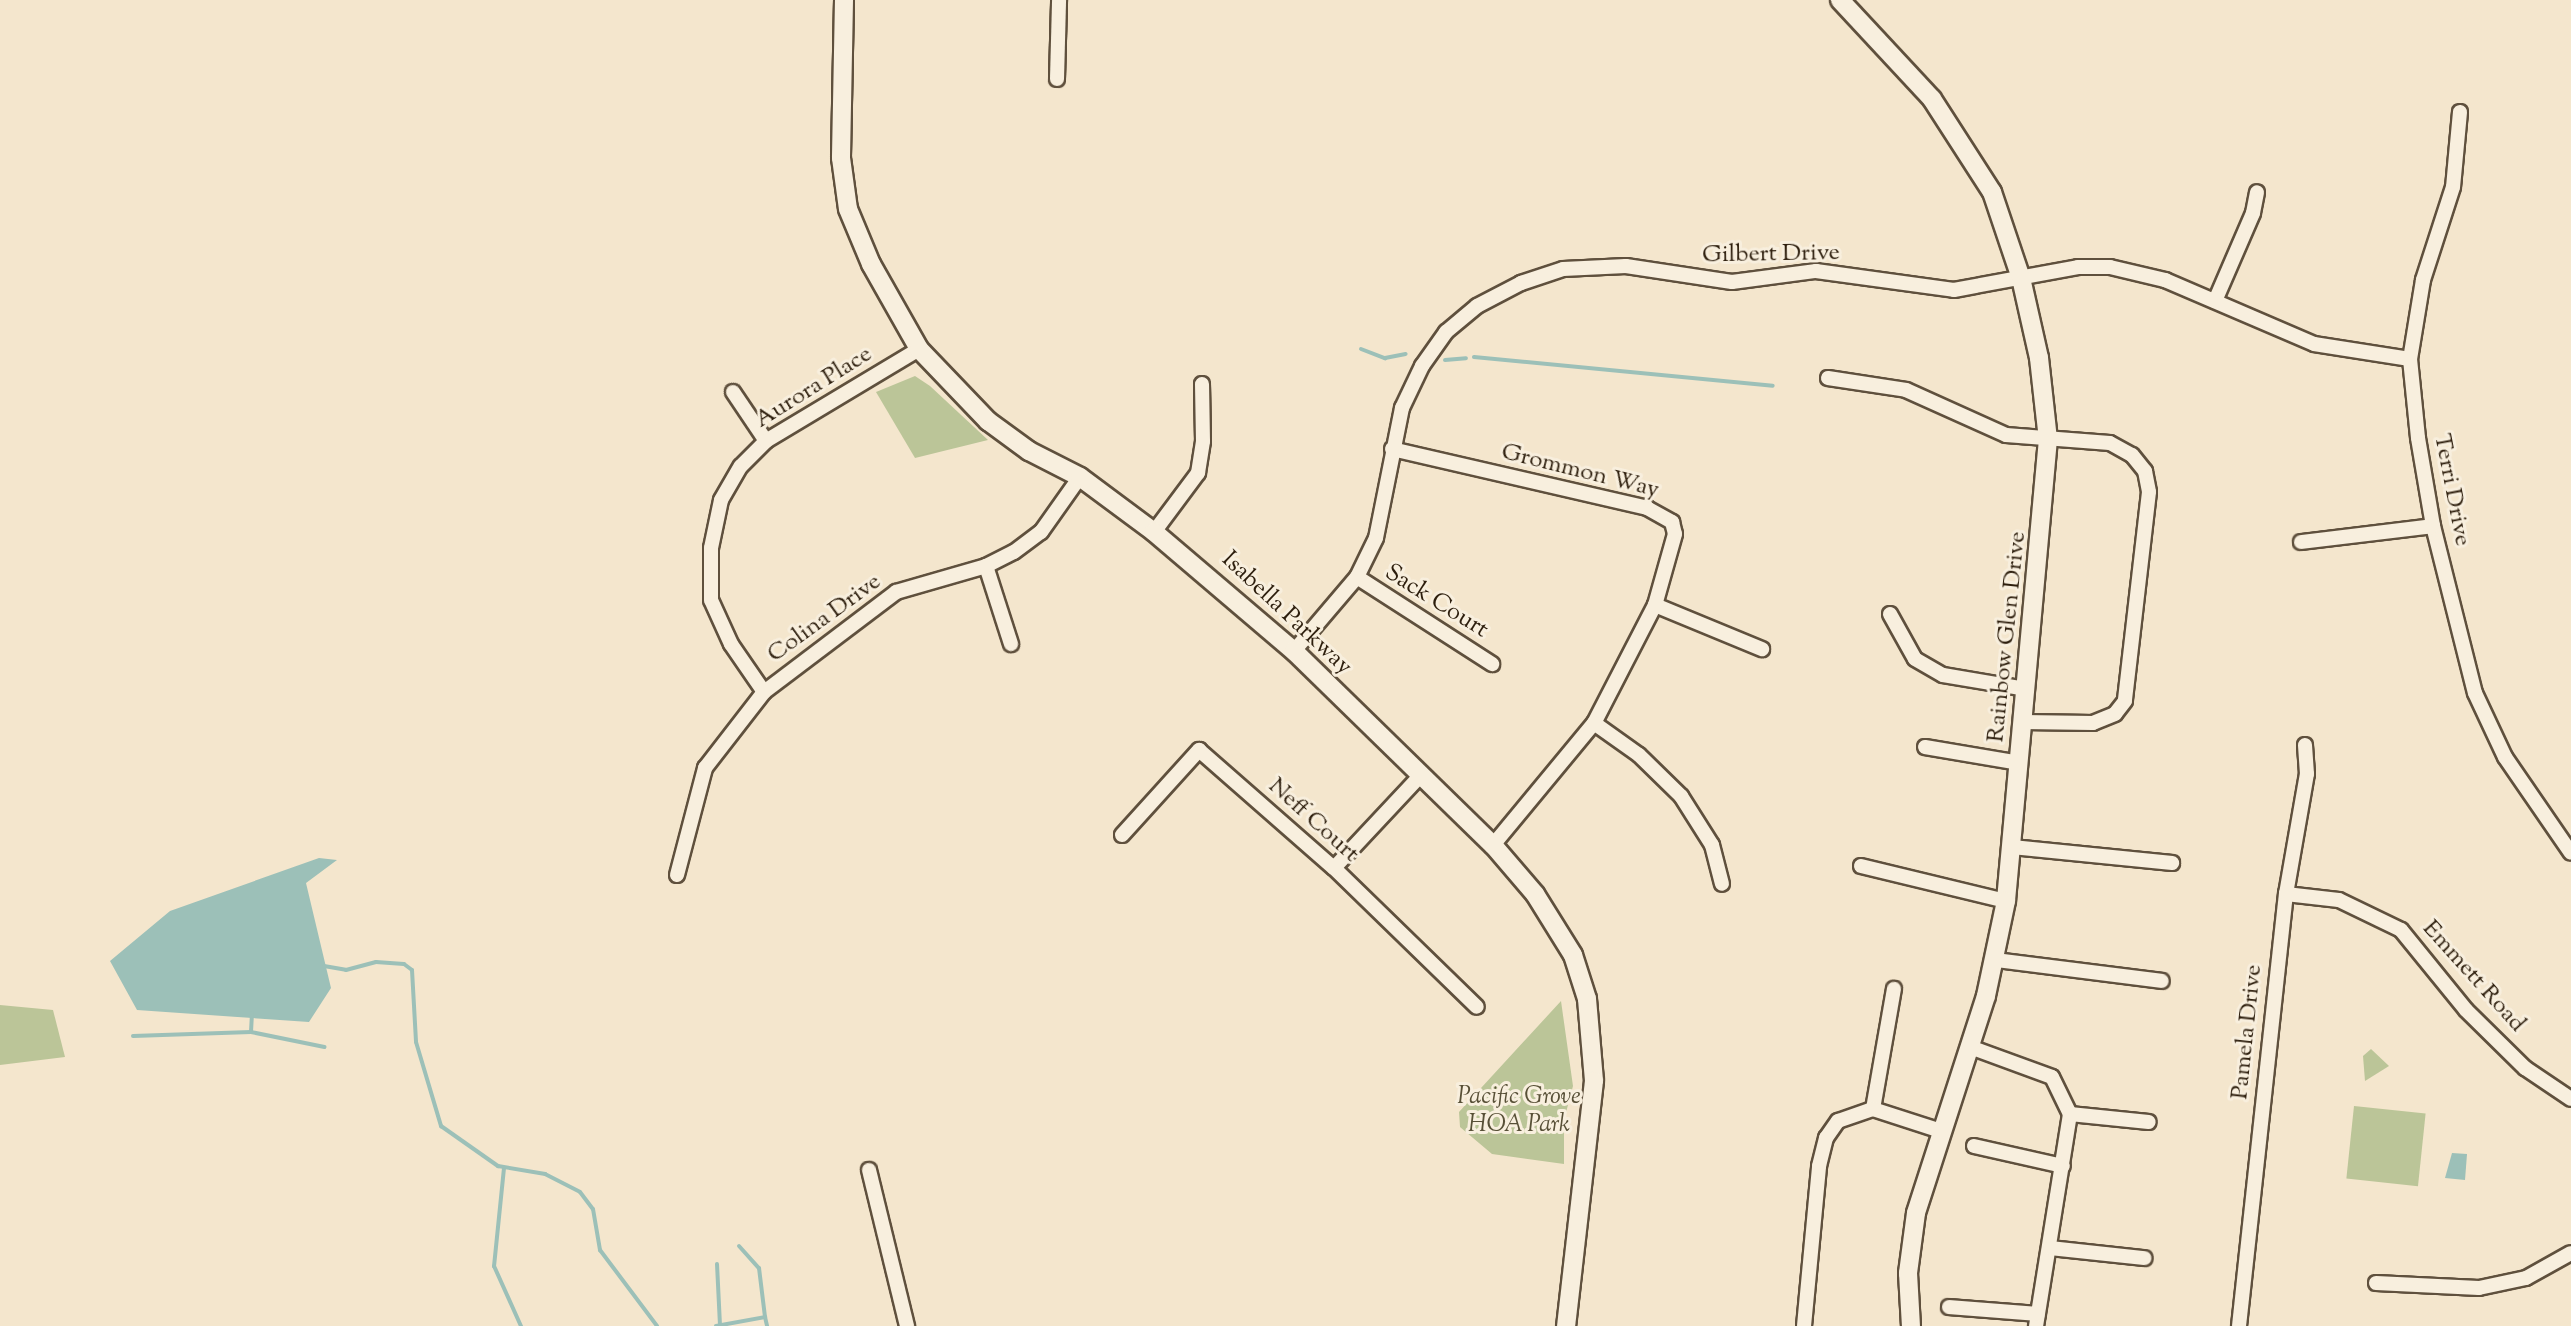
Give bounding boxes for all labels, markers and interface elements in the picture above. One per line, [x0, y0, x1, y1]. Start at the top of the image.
street label: Gilbert Drive [1702, 239, 1840, 271]
street label: Aurora Place [750, 341, 878, 435]
street label: Terri Drive [2426, 431, 2476, 549]
street label: Grommon Way [1498, 438, 1662, 506]
street label: Rainbow Glen Drive [1983, 530, 2033, 744]
street label: Isabella Parkway [1215, 546, 1357, 682]
street label: Sack Court [1379, 559, 1493, 645]
street label: Colina Drive [763, 568, 887, 670]
street label: Neff Court [1262, 773, 1364, 869]
street label: Emmett Road [2415, 915, 2531, 1039]
street label: Pamela Drive [2227, 963, 2269, 1101]
park label: Pacific Grove HOA Park [1457, 1084, 1581, 1140]

